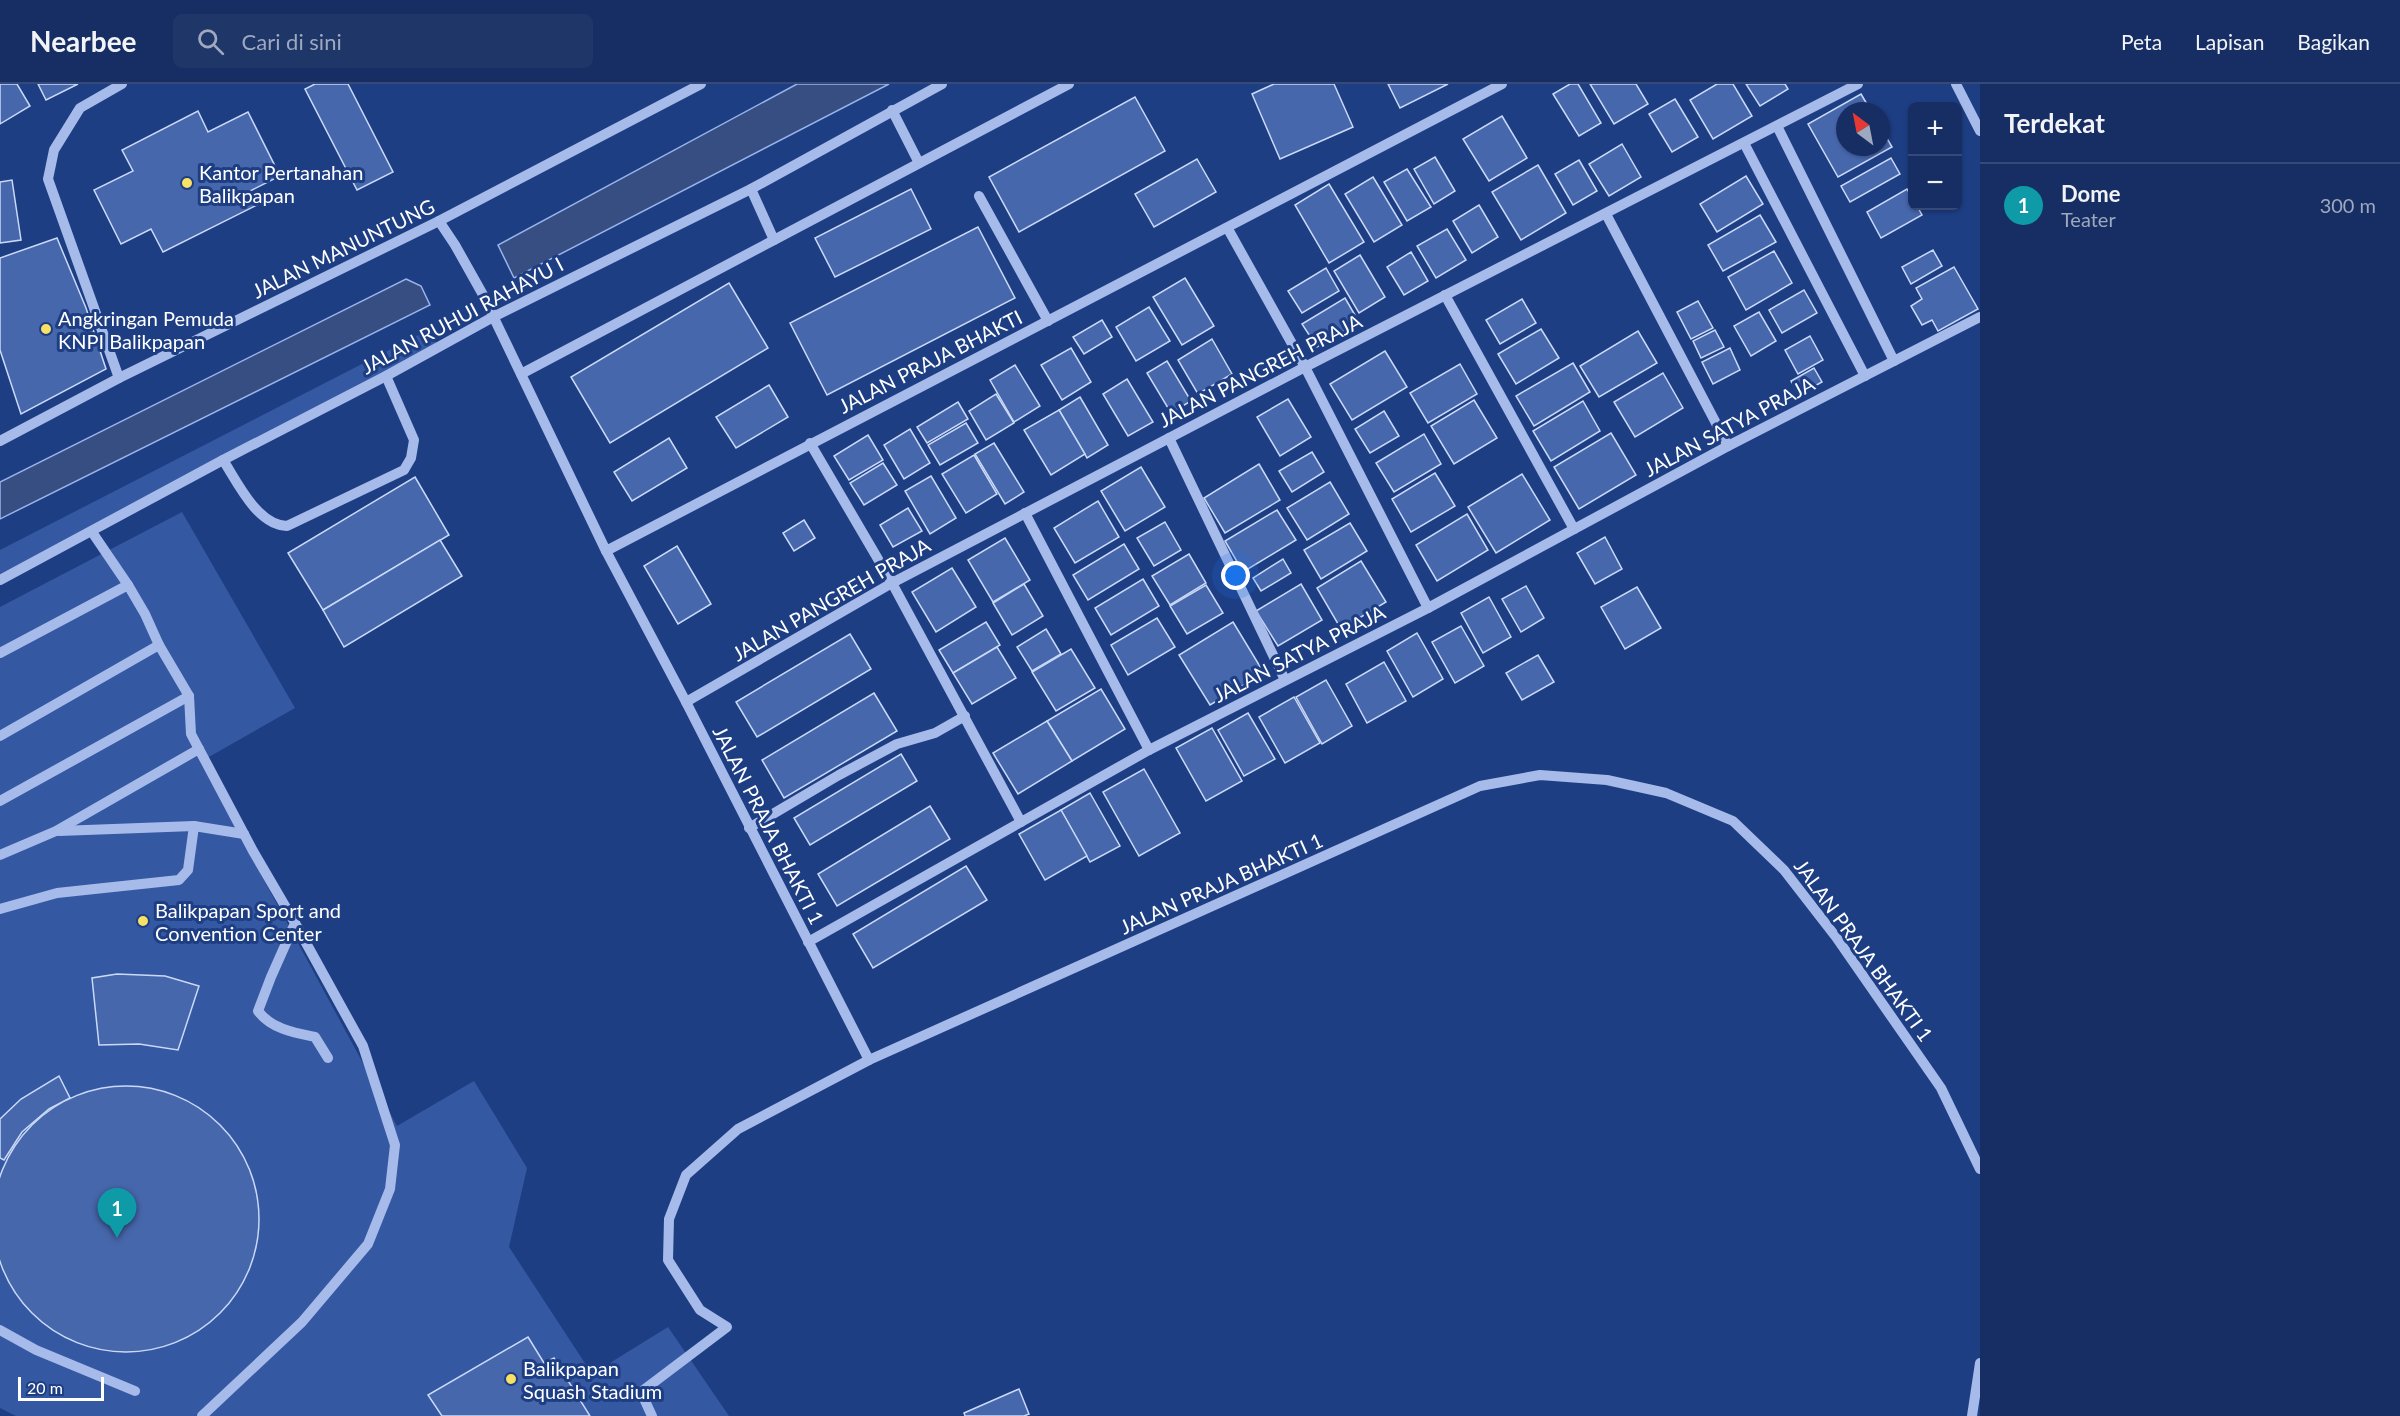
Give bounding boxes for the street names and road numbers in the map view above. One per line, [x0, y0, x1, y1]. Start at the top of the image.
street label: JALAN MANUNTUNG [248, 193, 438, 303]
street label: JALAN RUHUI RAHAYU I [357, 252, 567, 378]
street label: JALAN PRAJA BHAKTI [834, 304, 1026, 418]
street label: JALAN PANGREH PRAJA [1154, 308, 1366, 432]
street label: JALAN SATYA PRAJA [1640, 371, 1819, 481]
street label: JALAN PANGREH PRAJA [728, 532, 935, 666]
street label: JALAN SATYA PRAJA [1209, 599, 1389, 707]
street label: JALAN PRAJA BHAKTI 1 [708, 722, 830, 928]
street label: JALAN PRAJA BHAKTI 1 [1116, 827, 1326, 939]
street label: JALAN PRAJA BHAKTI 1 [1790, 854, 1938, 1046]

